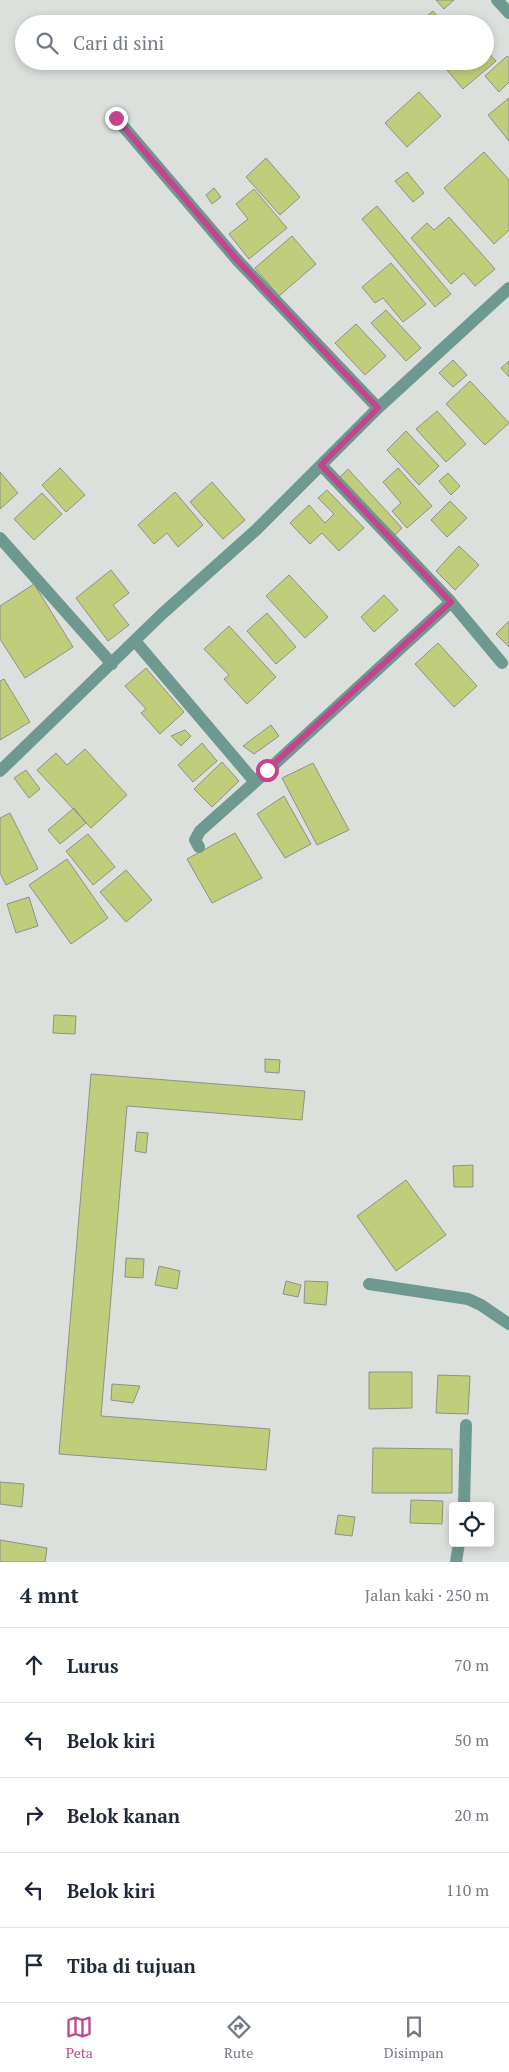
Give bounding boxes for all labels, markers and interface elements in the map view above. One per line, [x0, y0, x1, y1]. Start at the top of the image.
search box [15, 15, 494, 70]
icon: search [33, 29, 61, 57]
text: Cari di sini [73, 30, 164, 55]
route end [105, 107, 128, 130]
route start [256, 759, 279, 782]
map controls [449, 1502, 494, 1547]
button: locate [449, 1502, 494, 1547]
text: 4 mnt [20, 1581, 79, 1609]
text: Jalan kaki · 250 m [365, 1584, 489, 1606]
icon: ahead [20, 1651, 48, 1679]
text: Lurus [67, 1653, 119, 1678]
text: 70 m [454, 1654, 489, 1676]
icon: left [20, 1726, 48, 1754]
text: Belok kiri [67, 1728, 155, 1753]
text: 50 m [454, 1729, 489, 1751]
icon: right [20, 1801, 48, 1829]
text: Belok kanan [67, 1803, 180, 1828]
text: 20 m [454, 1804, 489, 1826]
icon: left [20, 1876, 48, 1904]
text: Belok kiri [67, 1878, 155, 1903]
text: 110 m [446, 1879, 489, 1901]
icon: arrive [20, 1951, 48, 1979]
text: Tiba di tujuan [67, 1953, 196, 1978]
tab: Peta [65, 2013, 93, 2062]
tab: Rute [224, 2013, 253, 2062]
tab: Disimpan [384, 2013, 444, 2062]

